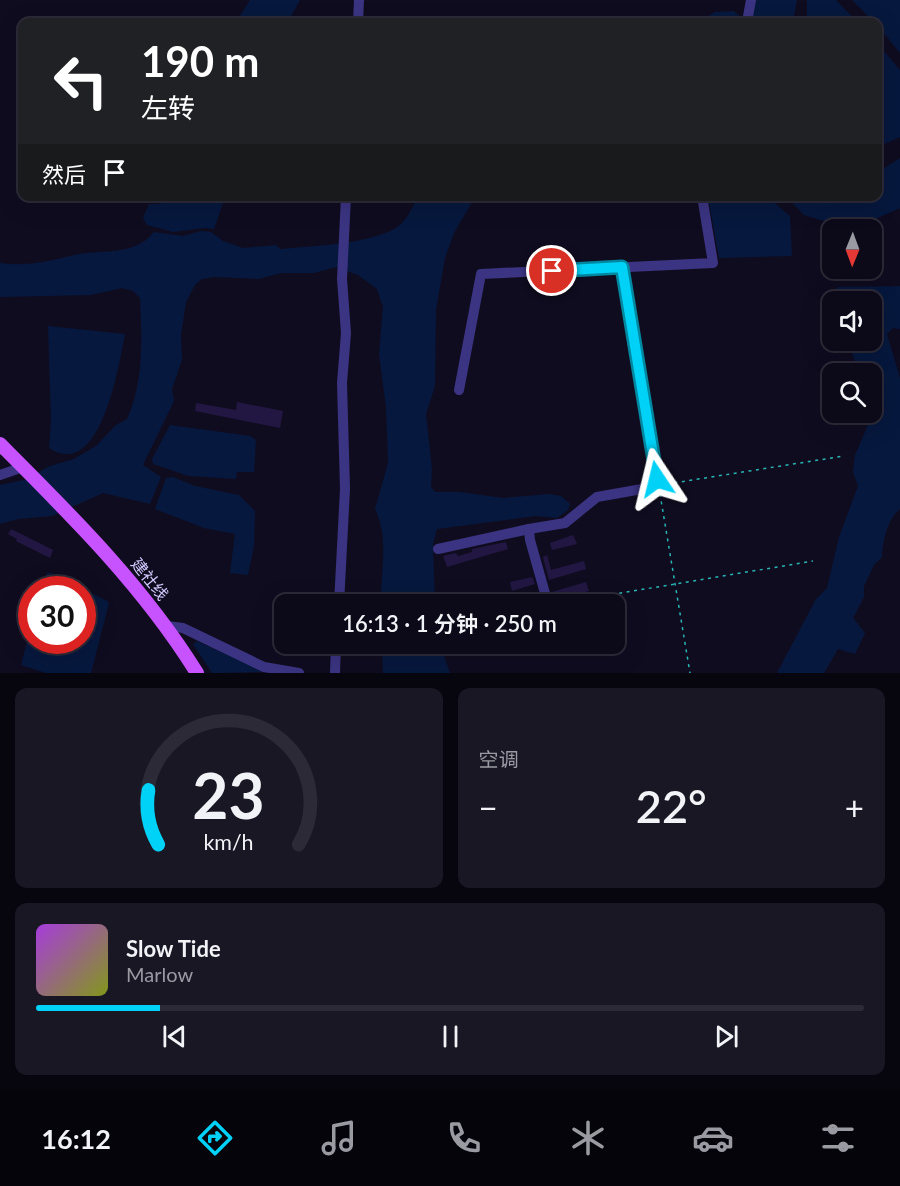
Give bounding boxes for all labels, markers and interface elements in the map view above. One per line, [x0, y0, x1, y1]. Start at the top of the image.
text: 190 m [141, 36, 259, 86]
icon: left [42, 42, 120, 120]
text: 左转 [141, 91, 195, 124]
icon: arrive [98, 156, 131, 189]
text: 然后 [42, 161, 86, 188]
north arrow [822, 219, 882, 279]
map controls [822, 219, 882, 423]
pin [526, 245, 577, 296]
icon: arrive [535, 254, 568, 287]
button: sound [822, 291, 882, 351]
button: search [822, 363, 882, 423]
position arrow [625, 447, 689, 511]
street label: 建社线 [128, 554, 173, 603]
speed limit sign: 30 [18, 576, 96, 654]
text: 16:13 · 1 分钟 · 250 m [342, 610, 557, 637]
text: 空调 [479, 747, 519, 771]
text: 23 [193, 757, 265, 832]
text: 22° [636, 779, 707, 833]
text: − [479, 787, 498, 827]
text: + [845, 787, 864, 827]
text: km/h [204, 829, 254, 855]
text: Slow Tide [126, 935, 221, 962]
text: Marlow [126, 962, 193, 986]
icon: previous [158, 1020, 191, 1053]
icon: pause [434, 1020, 467, 1053]
icon: next [710, 1020, 743, 1053]
icon: directions [194, 1117, 236, 1159]
icon: music [318, 1117, 360, 1159]
icon: phone [443, 1117, 485, 1159]
icon: climate [567, 1117, 609, 1159]
icon: car [692, 1117, 734, 1159]
icon: filters [817, 1117, 859, 1159]
text: 16:12 [41, 1122, 111, 1155]

